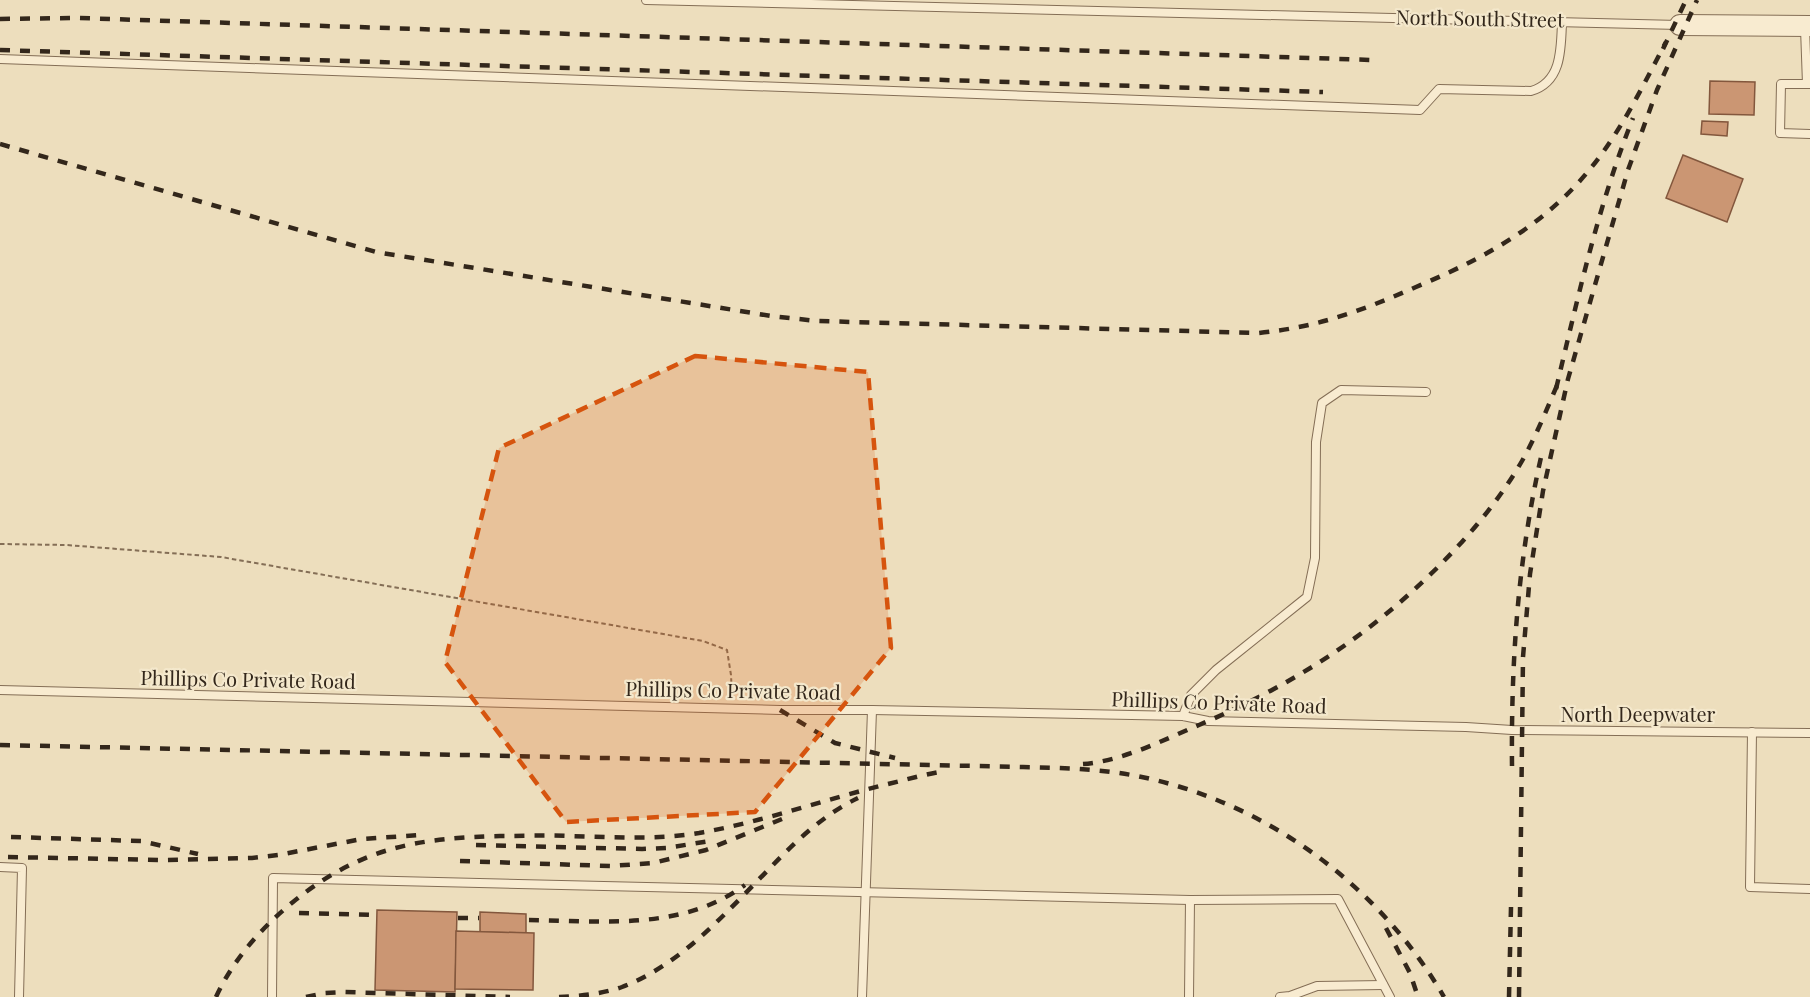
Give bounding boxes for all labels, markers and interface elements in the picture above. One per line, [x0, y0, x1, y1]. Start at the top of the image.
street label: North South Street [1396, 3, 1565, 32]
street label: Phillips Co Private Road [140, 663, 356, 694]
street label: Phillips Co Private Road [625, 674, 841, 705]
street label: Phillips Co Private Road [1111, 684, 1328, 719]
street label: North Deepwater [1561, 700, 1716, 727]

